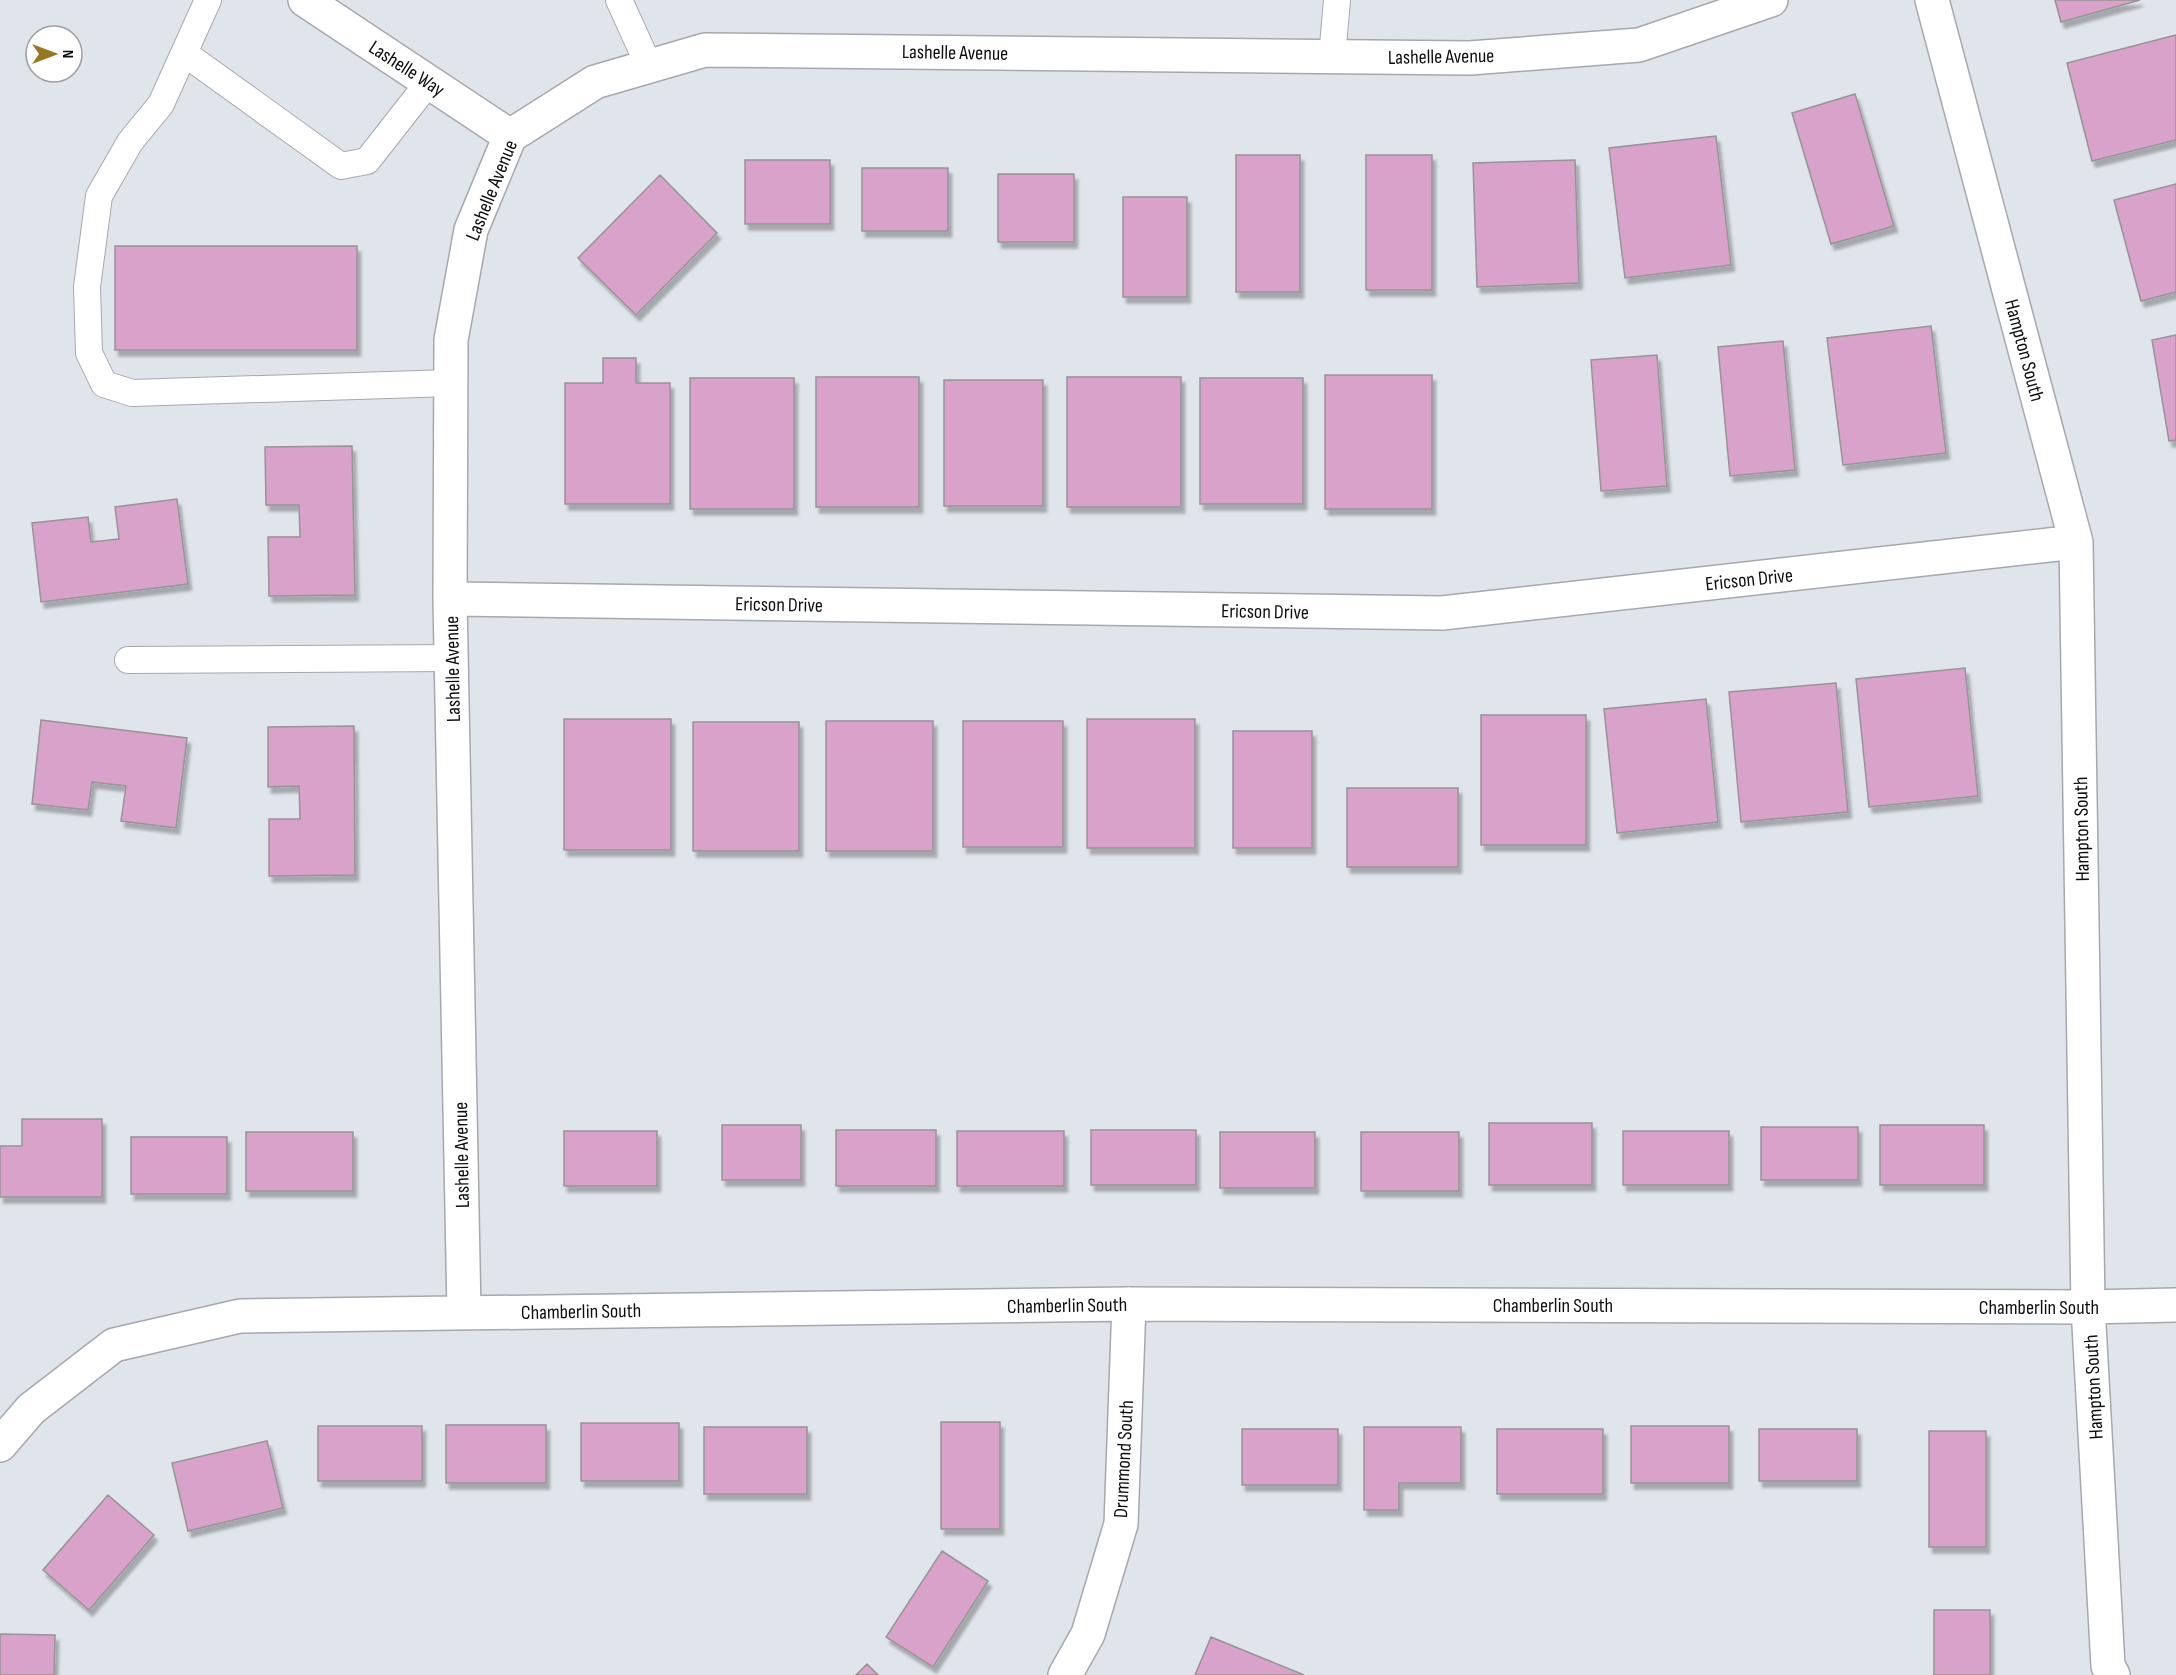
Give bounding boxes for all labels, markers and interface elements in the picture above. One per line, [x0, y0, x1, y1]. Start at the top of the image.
north arrow [24, 24, 84, 84]
street label: Lashelle Way [364, 36, 449, 102]
street label: Lashelle Avenue [902, 40, 1008, 66]
street label: Lashelle Avenue [1388, 44, 1494, 70]
text: N [58, 50, 77, 58]
street label: Lashelle Avenue [461, 137, 523, 244]
street label: Hampton South [1999, 297, 2049, 404]
street label: Ericson Drive [1704, 563, 1794, 597]
street label: Ericson Drive [735, 592, 823, 618]
street label: Ericson Drive [1221, 599, 1309, 625]
street label: Lashelle Avenue [440, 616, 466, 722]
street label: Hampton South [2069, 776, 2095, 882]
street label: Lashelle Avenue [449, 1102, 475, 1208]
street label: Chamberlin South [1007, 1293, 1127, 1319]
street label: Chamberlin South [1493, 1294, 1613, 1318]
street label: Chamberlin South [1979, 1296, 2099, 1320]
street label: Chamberlin South [521, 1299, 641, 1325]
street label: Hampton South [2079, 1334, 2109, 1440]
street label: Drummond South [1109, 1400, 1139, 1519]

